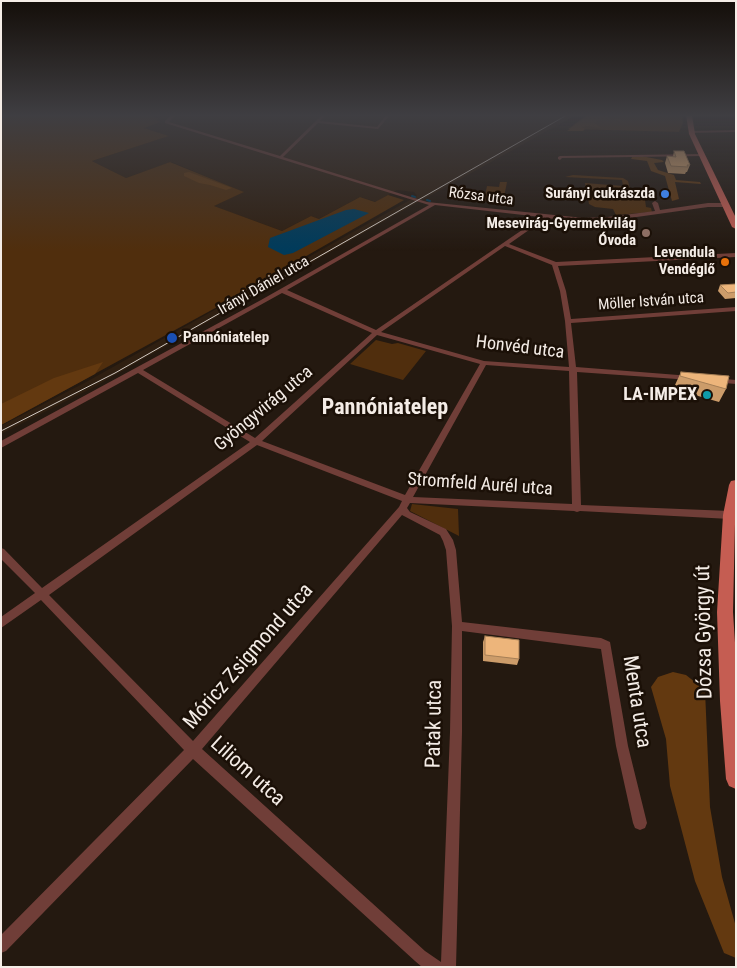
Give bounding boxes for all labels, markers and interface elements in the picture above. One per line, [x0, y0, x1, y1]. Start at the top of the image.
street label: Rózsa utca [448, 184, 514, 210]
place label: Surányi cukrászda [545, 185, 655, 203]
marker: Surányi cukrászda [659, 188, 671, 200]
place label: Mesevirág-Gyermekvilág Óvoda [486, 215, 636, 250]
marker: Mesevirág-Gyermekvilág Óvoda [640, 227, 652, 239]
place label: Levendula Vendéglő [654, 244, 715, 279]
street label: Irányi Dániel utca [215, 253, 313, 319]
marker: Levendula Vendéglő [719, 256, 731, 268]
street label: Möller István utca [598, 289, 704, 315]
place label: Pannóniatelep [183, 329, 269, 347]
marker: Pannóniatelep [165, 331, 179, 345]
street label: Honvéd utca [475, 332, 565, 364]
street label: Gyöngyvirág utca [210, 362, 318, 456]
place label: LA-IMPEX [623, 384, 697, 406]
marker: LA-IMPEX [701, 389, 713, 401]
district label: Pannóniatelep [322, 395, 448, 421]
street label: Stromfeld Aurél utca [407, 469, 553, 501]
street label: Dózsa György út [691, 565, 719, 699]
street label: Móricz Zsigmond utca [179, 579, 319, 735]
street label: Menta utca [616, 654, 656, 750]
street label: Patak utca [422, 680, 448, 768]
street label: Liliom utca [204, 732, 290, 812]

